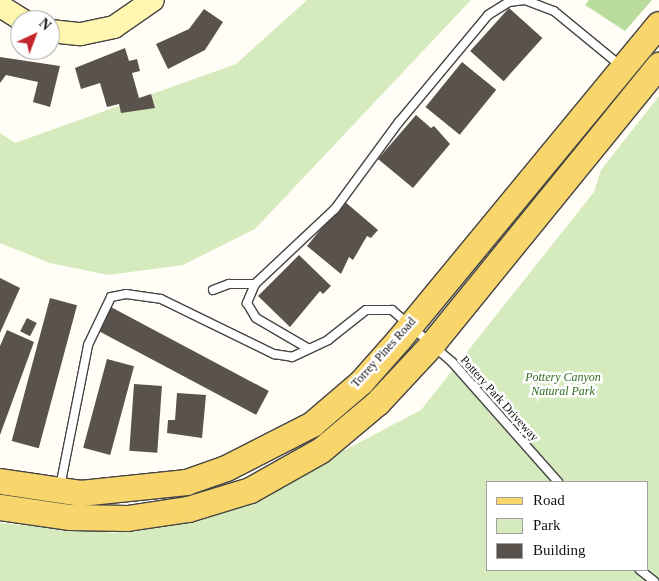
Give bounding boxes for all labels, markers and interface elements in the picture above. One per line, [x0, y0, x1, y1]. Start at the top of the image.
north arrow [10, 10, 60, 60]
text: N [36, 15, 54, 33]
street label: Torrey Pines Road [349, 315, 419, 391]
street label: Pottery Park Driveway [457, 353, 541, 445]
park label: Pottery Canyon Natural Park [525, 371, 601, 399]
legend [487, 481, 649, 571]
text: Road [533, 492, 565, 508]
text: Park [533, 517, 561, 533]
text: Building [533, 542, 586, 558]

